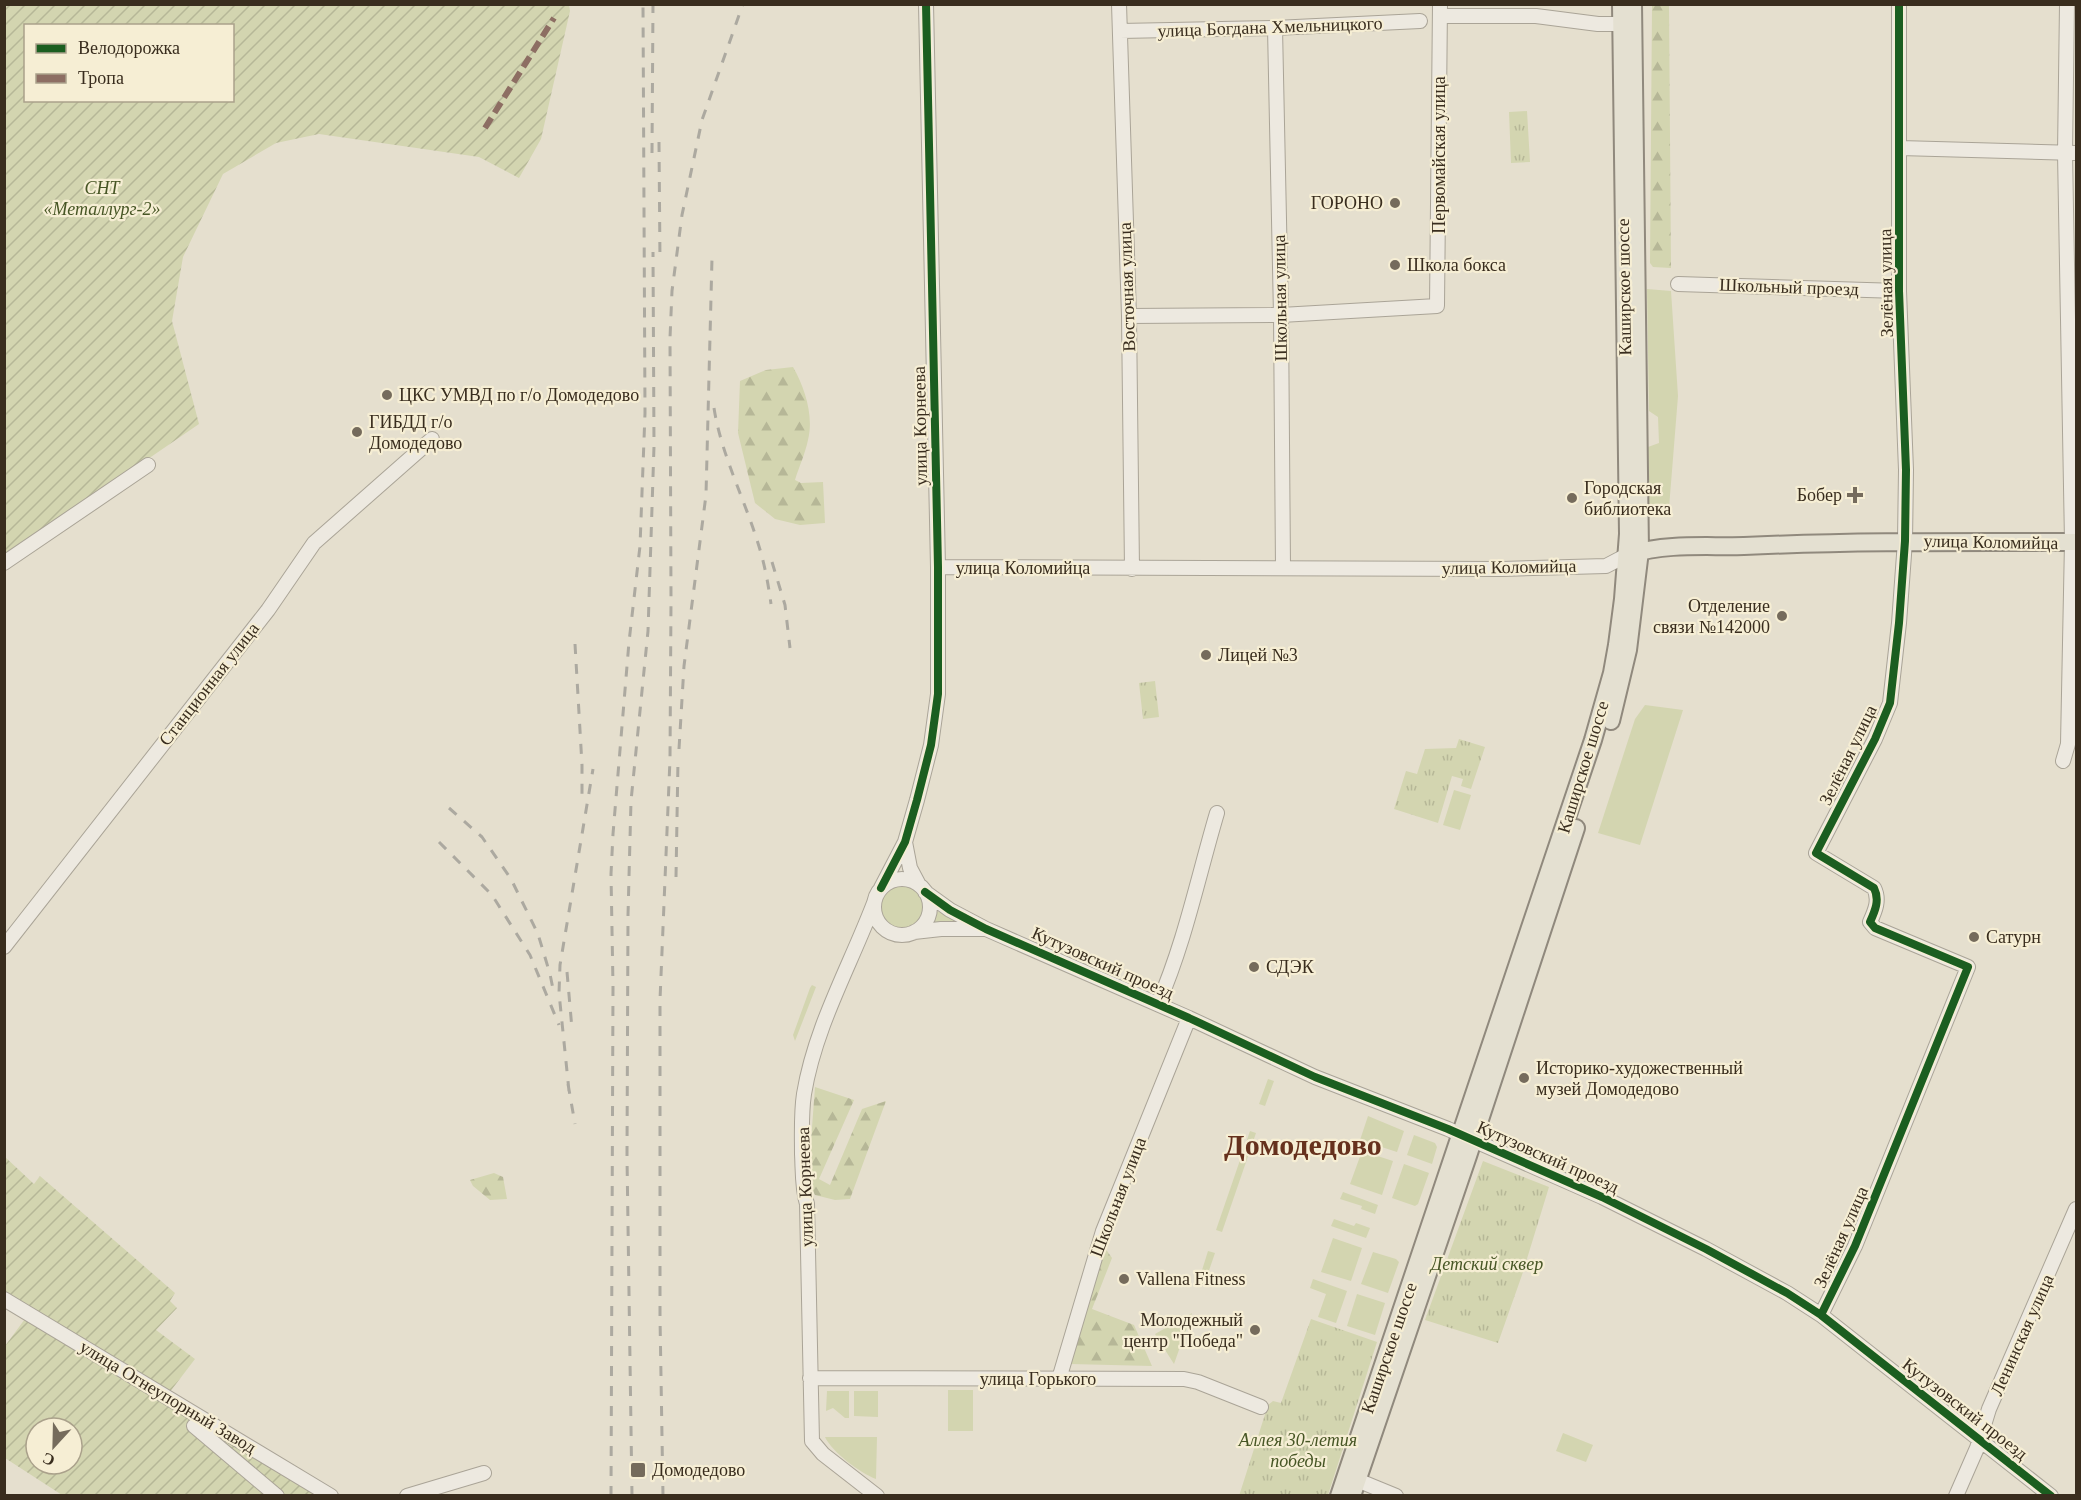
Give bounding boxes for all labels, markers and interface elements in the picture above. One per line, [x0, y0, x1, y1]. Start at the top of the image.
street label: улица Богдана Хмельницкого [1157, 13, 1383, 41]
legend [24, 24, 234, 102]
text: Велодорожка [78, 38, 180, 58]
text: Тропа [78, 68, 124, 88]
street label: Первомайская улица [1429, 76, 1449, 234]
park label: СНТ «Металлург-2» [44, 178, 160, 219]
place label: ГОРОНО [1311, 193, 1383, 213]
marker: ГОРОНО [1388, 196, 1402, 210]
street label: Каширское шоссе [1613, 218, 1635, 356]
street label: Восточная улица [1115, 222, 1139, 352]
street label: Зелёная улица [1875, 228, 1897, 338]
street label: Школьная улица [1269, 234, 1291, 362]
place label: Школа бокса [1407, 255, 1506, 275]
marker: Школа бокса [1388, 258, 1402, 272]
street label: Школьный проезд [1719, 275, 1859, 299]
street label: улица Корнеева [909, 366, 931, 486]
place label: ЦКС УМВД по г/о Домодедово [399, 385, 639, 405]
marker: ЦКС УМВД по г/о Домодедово [380, 388, 394, 402]
place label: ГИБДД г/о Домодедово [369, 412, 462, 453]
marker: ГИБДД г/о Домодедово [350, 425, 364, 439]
place label: Городская библиотека [1584, 478, 1671, 519]
place label: Бобер [1797, 485, 1842, 505]
marker: Бобер [1846, 486, 1864, 504]
marker: Городская библиотека [1565, 491, 1579, 505]
street label: улица Коломийца [1923, 531, 2059, 553]
street label: улица Коломийца [1441, 556, 1577, 578]
street label: улица Коломийца [956, 558, 1090, 578]
place label: Отделение связи №142000 [1653, 596, 1770, 637]
marker: Отделение связи №142000 [1775, 609, 1789, 623]
street label: Станционная улица [155, 619, 263, 749]
place label: Лицей №3 [1218, 645, 1298, 665]
marker: Лицей №3 [1199, 648, 1213, 662]
street label: Каширское шоссе [1553, 698, 1613, 836]
street label: Зелёная улица [1815, 702, 1881, 808]
street label: Кутузовский проезд [1029, 923, 1177, 1003]
place label: Сатурн [1986, 927, 2041, 947]
marker: Сатурн [1967, 930, 1981, 944]
place label: СДЭК [1266, 957, 1315, 977]
marker: СДЭК [1247, 960, 1261, 974]
place label: Историко-художественный музей Домодедово [1536, 1058, 1743, 1099]
marker: Историко-художественный музей Домодедово [1517, 1071, 1531, 1085]
street label: Кутузовский проезд [1474, 1117, 1622, 1197]
street label: улица Корнеева [793, 1127, 817, 1247]
district label: Домодедово [1224, 1128, 1382, 1161]
street label: Школьная улица [1086, 1134, 1150, 1260]
street label: Зелёная улица [1810, 1183, 1872, 1291]
park label: Детский сквер [1429, 1254, 1543, 1274]
place label: Vallena Fitness [1136, 1269, 1246, 1289]
street label: Ленинская улица [1986, 1271, 2058, 1399]
marker: Vallena Fitness [1117, 1272, 1131, 1286]
street label: Каширское шоссе [1357, 1280, 1421, 1416]
place label: Молодежный центр "Победа" [1124, 1310, 1243, 1351]
marker: Молодежный центр "Победа" [1248, 1323, 1262, 1337]
street label: улица Огнеупорный Завод [76, 1336, 260, 1458]
street label: Кутузовский проезд [1898, 1354, 2032, 1464]
street label: улица Горького [980, 1369, 1096, 1389]
north arrow [24, 1416, 84, 1476]
park label: Аллея 30-летия победы [1238, 1430, 1357, 1471]
text: С [40, 1449, 57, 1469]
place label: Домодедово [652, 1460, 745, 1480]
marker: Домодедово [629, 1461, 647, 1479]

